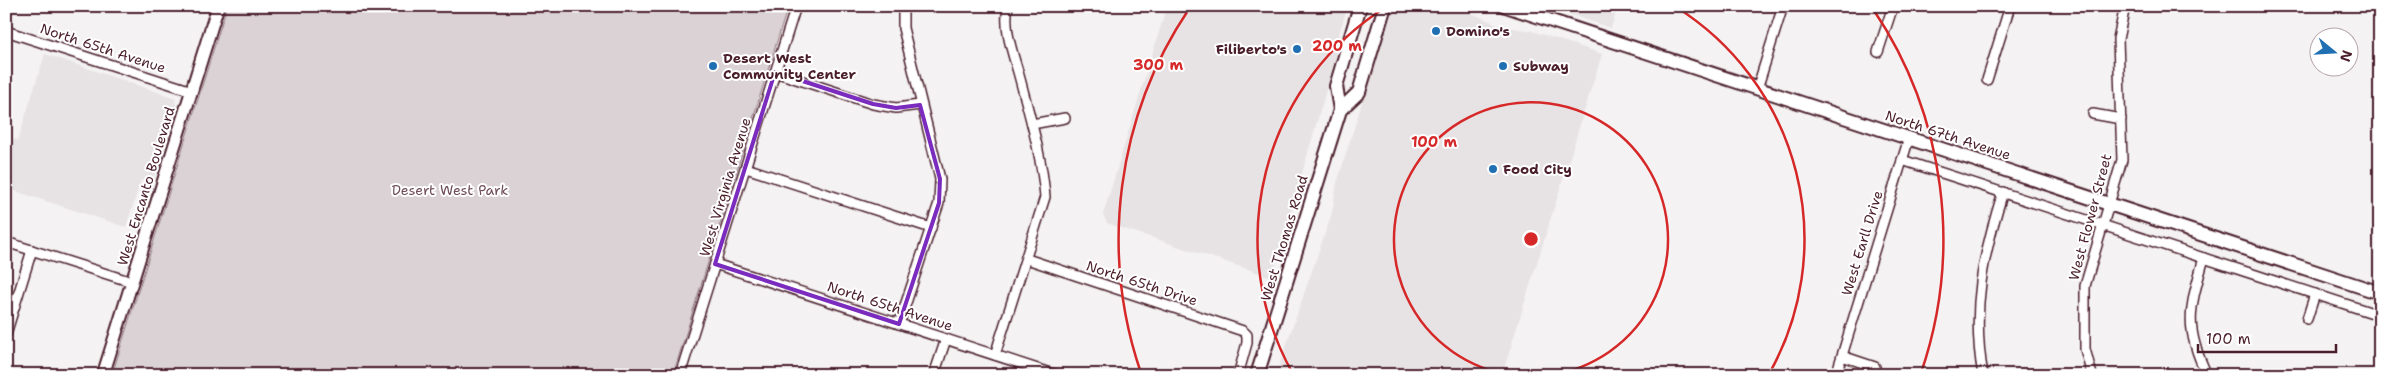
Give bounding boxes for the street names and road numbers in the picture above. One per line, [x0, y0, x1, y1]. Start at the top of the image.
street label: North 65th Avenue [38, 19, 168, 77]
street label: West Encanto Boulevard [113, 104, 179, 268]
street label: North 67th Avenue [1883, 106, 2013, 164]
street label: West Virginia Avenue [695, 115, 755, 259]
street label: West Flower Street [2064, 152, 2116, 282]
street label: West Thomas Road [1256, 173, 1312, 303]
street label: West Earll Drive [1837, 188, 1887, 298]
street label: North 65th Drive [1084, 257, 1200, 310]
street label: North 65th Avenue [825, 277, 955, 335]

